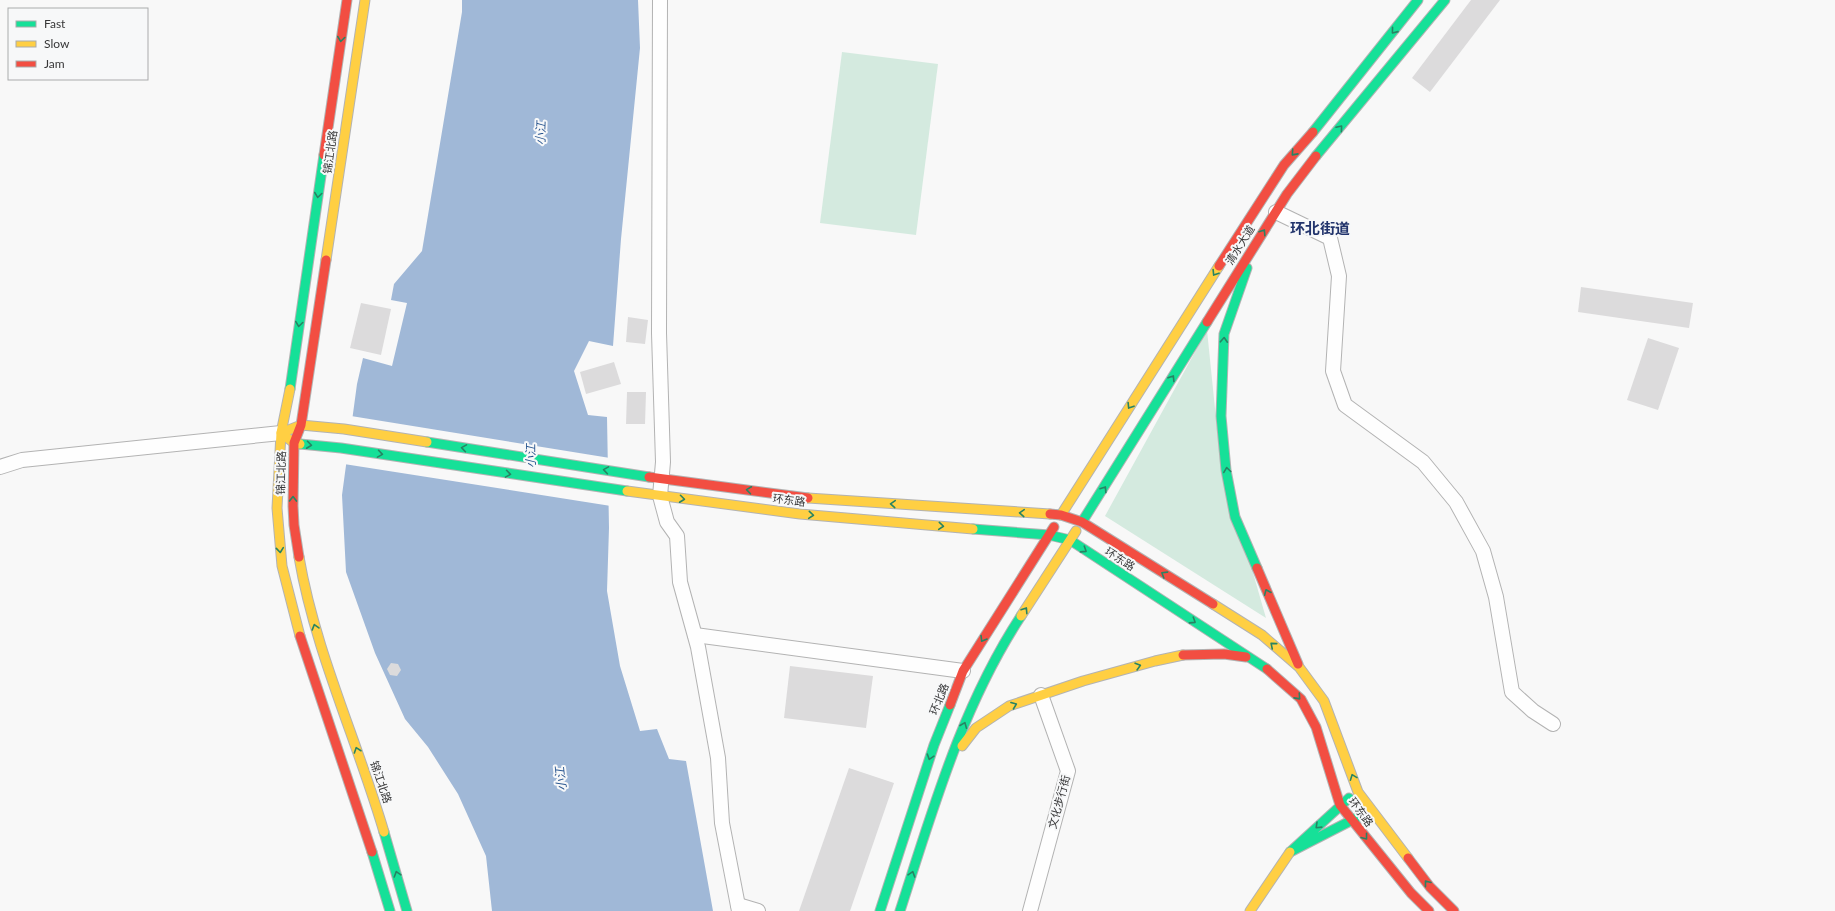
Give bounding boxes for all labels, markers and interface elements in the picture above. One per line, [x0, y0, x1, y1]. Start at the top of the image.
legend [8, 8, 148, 80]
text: Fast [44, 16, 66, 31]
one-way arrow [1392, 26, 1399, 33]
text: Slow [44, 36, 70, 51]
one-way arrow [337, 36, 346, 42]
text: Jam [44, 56, 65, 71]
water label: 小江 [533, 119, 548, 145]
one-way arrow [1335, 125, 1342, 133]
street label: 锦江北路 [320, 129, 339, 175]
one-way arrow [1292, 148, 1299, 156]
one-way arrow [314, 192, 323, 198]
district label: 环北街道 [1290, 219, 1350, 237]
street label: 清水大道 [1222, 223, 1257, 267]
one-way arrow [1258, 229, 1266, 236]
one-way arrow [1212, 269, 1220, 276]
one-way arrow [295, 320, 304, 327]
one-way arrow [1220, 337, 1228, 343]
one-way arrow [1167, 375, 1174, 382]
one-way arrow [1128, 402, 1135, 409]
one-way arrow [306, 440, 312, 449]
water label: 小江 [523, 442, 538, 468]
one-way arrow [461, 444, 467, 453]
one-way arrow [377, 449, 383, 458]
street label: 锦江北路 [274, 451, 287, 495]
one-way arrow [603, 466, 610, 475]
one-way arrow [1223, 467, 1232, 473]
one-way arrow [505, 469, 511, 478]
one-way arrow [746, 486, 752, 495]
one-way arrow [1099, 486, 1106, 493]
street label: 环东路 [772, 491, 806, 508]
one-way arrow [679, 494, 685, 503]
one-way arrow [289, 496, 297, 502]
one-way arrow [890, 499, 896, 508]
one-way arrow [1019, 508, 1025, 517]
one-way arrow [808, 511, 814, 520]
one-way arrow [938, 521, 944, 530]
street label: 环东路 [1103, 544, 1138, 573]
one-way arrow [1080, 545, 1087, 552]
one-way arrow [275, 547, 284, 553]
one-way arrow [1161, 571, 1168, 578]
one-way arrow [1264, 589, 1272, 597]
one-way arrow [1020, 607, 1027, 614]
one-way arrow [1189, 616, 1196, 624]
one-way arrow [311, 623, 320, 630]
one-way arrow [980, 635, 988, 642]
one-way arrow [1270, 642, 1278, 649]
one-way arrow [1134, 662, 1141, 671]
street label: 环北路 [926, 681, 951, 717]
one-way arrow [1293, 692, 1300, 700]
one-way arrow [1010, 701, 1017, 709]
one-way arrow [960, 721, 968, 728]
one-way arrow [353, 746, 362, 753]
one-way arrow [926, 753, 935, 760]
street label: 锦江北路 [368, 759, 395, 805]
water label: 小江 [552, 764, 569, 792]
street label: 文化步行街 [1045, 774, 1072, 830]
one-way arrow [1349, 774, 1357, 781]
street label: 环东路 [1346, 795, 1376, 829]
one-way arrow [1315, 821, 1323, 829]
one-way arrow [1361, 833, 1368, 840]
one-way arrow [393, 870, 402, 877]
one-way arrow [907, 871, 916, 878]
one-way arrow [1425, 881, 1432, 888]

